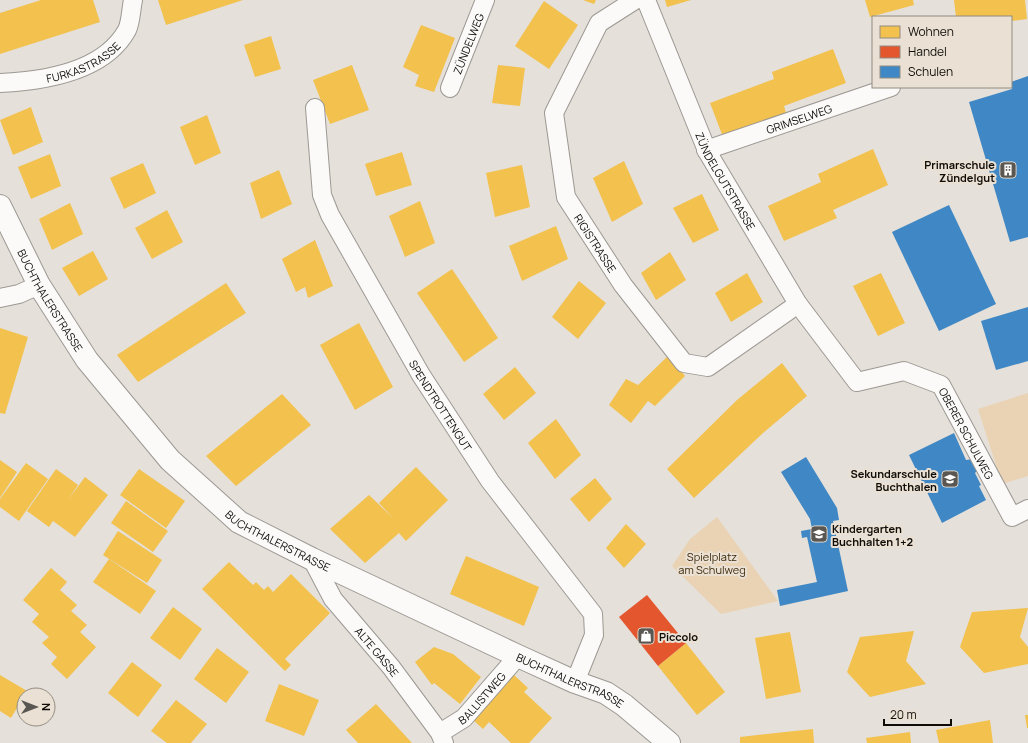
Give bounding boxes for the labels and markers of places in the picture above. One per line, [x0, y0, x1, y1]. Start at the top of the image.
place label: Primarschule Zündelgut [924, 157, 995, 185]
building icon: Primarschule Zündelgut [998, 160, 1018, 180]
place label: Sekundarschule Buchthalen [851, 466, 937, 494]
school or university icon: Sekundarschule Buchthalen [940, 469, 960, 489]
place label: Kindergarten Buchhalten 1+2 [832, 521, 913, 549]
school or university icon: Kindergarten Buchhalten 1+2 [809, 524, 829, 544]
shop icon: Piccolo [636, 626, 656, 646]
place label: Piccolo [659, 629, 698, 644]

